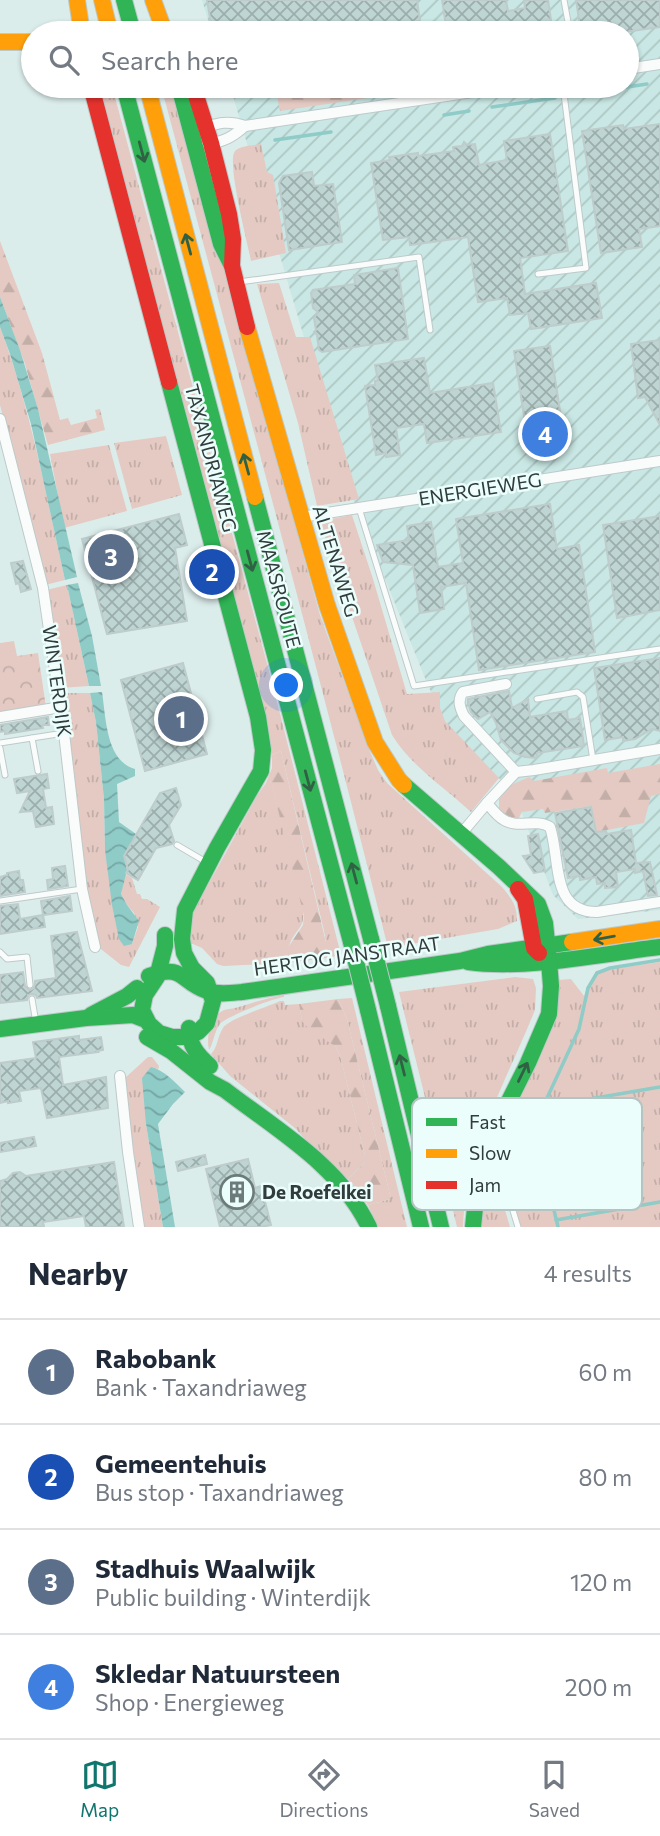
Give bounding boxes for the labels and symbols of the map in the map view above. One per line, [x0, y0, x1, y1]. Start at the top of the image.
one-way arrow [136, 140, 149, 163]
one-way arrow [181, 233, 194, 256]
street label: TAXANDRIAWEG [181, 381, 242, 534]
pin: 4 [522, 408, 568, 460]
one-way arrow [239, 453, 252, 476]
street label: ENERGIEWEG [417, 467, 543, 510]
street label: ALTENAWEG [308, 502, 364, 620]
street label: MAASROUTE [253, 528, 306, 650]
pin: 3 [88, 531, 134, 583]
pin: 2 [189, 546, 235, 598]
one-way arrow [244, 549, 257, 572]
street label: WINTERDIJK [38, 623, 77, 739]
your location [269, 668, 303, 702]
pin: 1 [158, 693, 204, 745]
one-way arrow [303, 770, 316, 792]
one-way arrow [347, 862, 360, 885]
street label: HERTOG JANSTRAAT [252, 931, 442, 980]
one-way arrow [593, 931, 616, 945]
one-way arrow [395, 1055, 408, 1077]
one-way arrow [517, 1062, 531, 1083]
legend [412, 1098, 642, 1210]
text: Fast [469, 1110, 506, 1133]
text: Slow [469, 1141, 511, 1164]
building icon: De Roefelkei [218, 1173, 256, 1211]
text: Jam [469, 1173, 501, 1196]
place label: De Roefelkei [262, 1180, 372, 1203]

